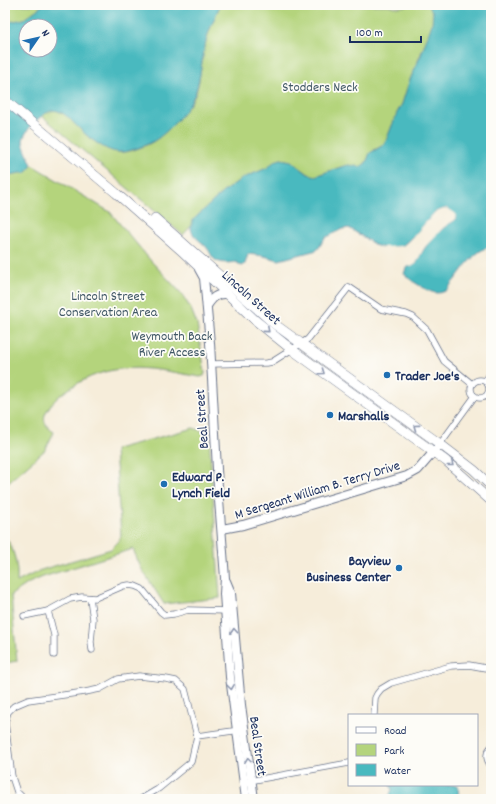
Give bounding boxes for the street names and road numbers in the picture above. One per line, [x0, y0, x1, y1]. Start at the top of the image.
street label: Lincoln Street [217, 266, 285, 331]
street label: Beal Street [191, 388, 215, 449]
street label: M Sergeant William B. Terry Drive [232, 456, 403, 526]
street label: Beal Street [243, 715, 271, 777]

